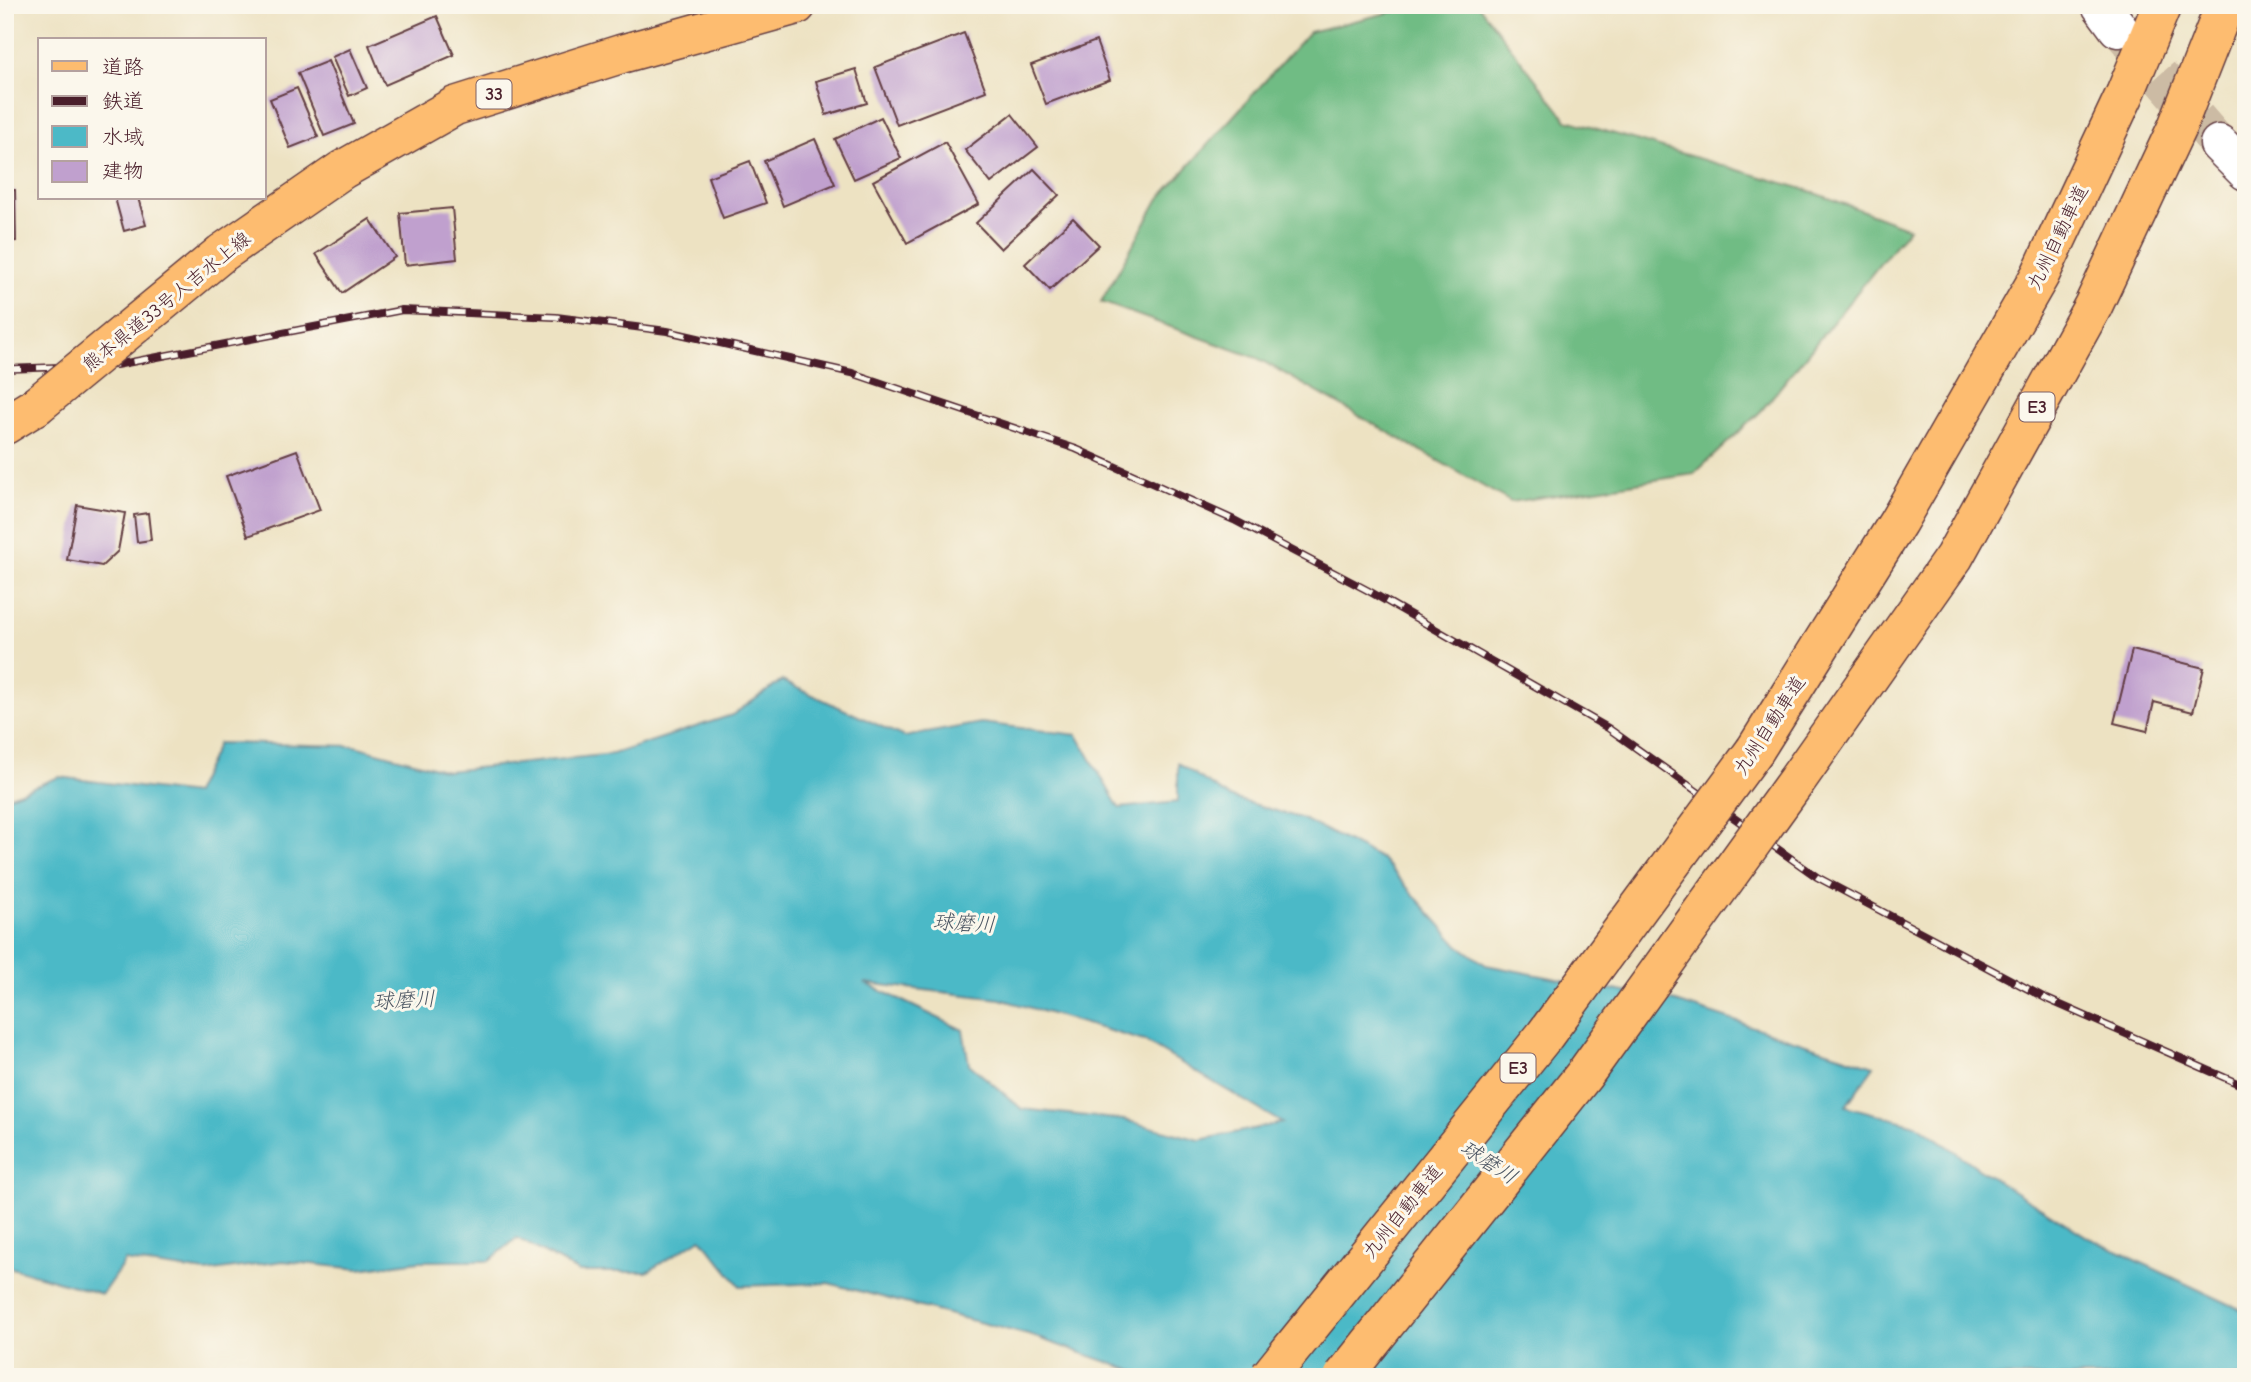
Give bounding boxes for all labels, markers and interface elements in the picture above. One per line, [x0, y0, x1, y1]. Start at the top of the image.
legend [38, 38, 266, 200]
text: 道路 [102, 55, 144, 79]
road number: 33 [476, 80, 512, 108]
text: 鉄道 [102, 89, 144, 113]
text: 水域 [102, 125, 144, 149]
text: 建物 [102, 159, 144, 183]
street label: 九州自動車道 [2023, 181, 2093, 293]
street label: 熊本県道33号人吉水上線 [78, 227, 255, 376]
road number: E3 [2020, 393, 2054, 422]
street label: 九州自動車道 [1730, 672, 1810, 779]
water label: 球磨川 [932, 909, 996, 937]
water label: 球磨川 [372, 986, 436, 1014]
road number: E3 [1500, 1054, 1536, 1083]
water label: 球磨川 [1456, 1135, 1522, 1189]
street label: 九州自動車道 [1358, 1160, 1447, 1263]

